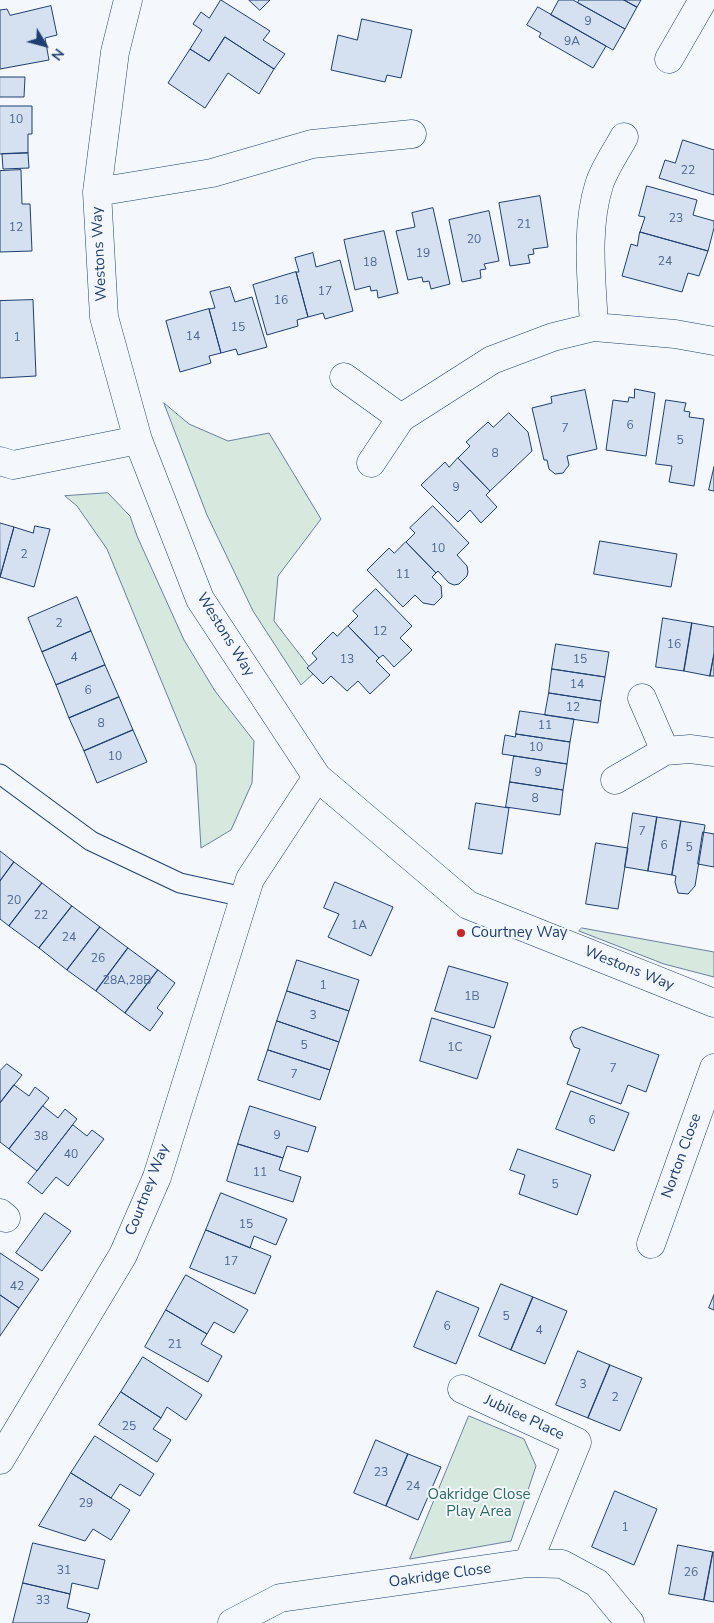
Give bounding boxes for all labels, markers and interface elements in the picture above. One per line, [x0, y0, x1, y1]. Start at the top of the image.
house number: 9 [584, 15, 592, 29]
north arrow [20, 20, 70, 70]
house number: 9A [564, 35, 580, 49]
text: N [47, 44, 68, 64]
house number: 10 [9, 113, 23, 127]
house number: 22 [681, 164, 695, 178]
street label: Westons Way [89, 206, 111, 302]
house number: 23 [669, 212, 683, 226]
house number: 21 [517, 218, 531, 232]
house number: 12 [9, 221, 23, 235]
house number: 20 [467, 233, 481, 247]
house number: 19 [416, 247, 430, 261]
house number: 24 [658, 255, 672, 269]
house number: 18 [363, 256, 377, 270]
house number: 17 [318, 285, 332, 299]
house number: 16 [274, 294, 288, 308]
house number: 15 [231, 321, 245, 335]
house number: 14 [186, 330, 200, 344]
house number: 1 [13, 331, 21, 345]
house number: 6 [626, 419, 634, 433]
house number: 7 [561, 422, 569, 436]
house number: 5 [676, 434, 684, 448]
house number: 8 [491, 447, 499, 461]
house number: 9 [452, 481, 460, 495]
house number: 10 [431, 542, 445, 556]
house number: 2 [20, 548, 28, 562]
house number: 11 [396, 568, 410, 582]
street label: Westons Way [192, 590, 258, 680]
house number: 2 [55, 617, 63, 631]
house number: 12 [373, 625, 387, 639]
house number: 16 [667, 638, 681, 652]
house number: 4 [70, 651, 78, 665]
house number: 13 [340, 653, 354, 667]
house number: 15 [573, 653, 587, 667]
house number: 14 [570, 678, 584, 692]
house number: 6 [84, 684, 92, 698]
house number: 12 [566, 701, 580, 715]
house number: 8 [97, 717, 105, 731]
house number: 11 [538, 719, 552, 733]
house number: 10 [529, 741, 543, 755]
house number: 10 [108, 750, 122, 764]
house number: 9 [534, 766, 542, 780]
house number: 8 [531, 792, 539, 806]
house number: 7 [638, 825, 646, 839]
house number: 6 [660, 839, 668, 853]
house number: 5 [685, 841, 693, 855]
house number: 20 [7, 894, 21, 908]
house number: 22 [34, 909, 48, 923]
house number: 1A [351, 919, 367, 933]
place label: Courtney Way [471, 924, 568, 942]
marker: Courtney Way [455, 927, 467, 939]
house number: 24 [62, 931, 76, 945]
street label: Westons Way [582, 943, 676, 995]
house number: 26 [91, 952, 105, 966]
house number: 28A,28B [103, 974, 151, 988]
house number: 1 [319, 979, 327, 993]
house number: 1B [464, 990, 480, 1004]
house number: 3 [309, 1009, 317, 1023]
house number: 5 [300, 1039, 308, 1053]
house number: 1C [447, 1041, 463, 1055]
house number: 7 [609, 1062, 617, 1076]
house number: 7 [290, 1068, 298, 1082]
street label: Norton Close [658, 1111, 706, 1201]
house number: 6 [588, 1114, 596, 1128]
house number: 9 [273, 1129, 281, 1143]
house number: 38 [34, 1130, 48, 1144]
street label: Courtney Way [122, 1142, 174, 1238]
house number: 40 [64, 1148, 78, 1162]
house number: 11 [253, 1166, 267, 1180]
house number: 5 [551, 1178, 559, 1192]
house number: 15 [239, 1218, 253, 1232]
house number: 17 [224, 1255, 238, 1269]
house number: 42 [10, 1280, 24, 1294]
house number: 5 [502, 1310, 510, 1324]
house number: 6 [443, 1320, 451, 1334]
house number: 4 [535, 1324, 543, 1338]
house number: 21 [168, 1338, 182, 1352]
house number: 3 [579, 1378, 587, 1392]
house number: 2 [611, 1391, 619, 1405]
street label: Jubilee Place [481, 1392, 567, 1444]
house number: 25 [122, 1420, 136, 1434]
house number: 23 [374, 1466, 388, 1480]
house number: 24 [406, 1480, 420, 1494]
park label: Oakridge Close Play Area [427, 1486, 531, 1521]
house number: 29 [79, 1497, 93, 1511]
house number: 1 [621, 1521, 629, 1535]
street label: Oakridge Close [388, 1560, 492, 1592]
house number: 31 [57, 1564, 71, 1578]
house number: 26 [684, 1566, 698, 1580]
house number: 33 [36, 1594, 50, 1608]

